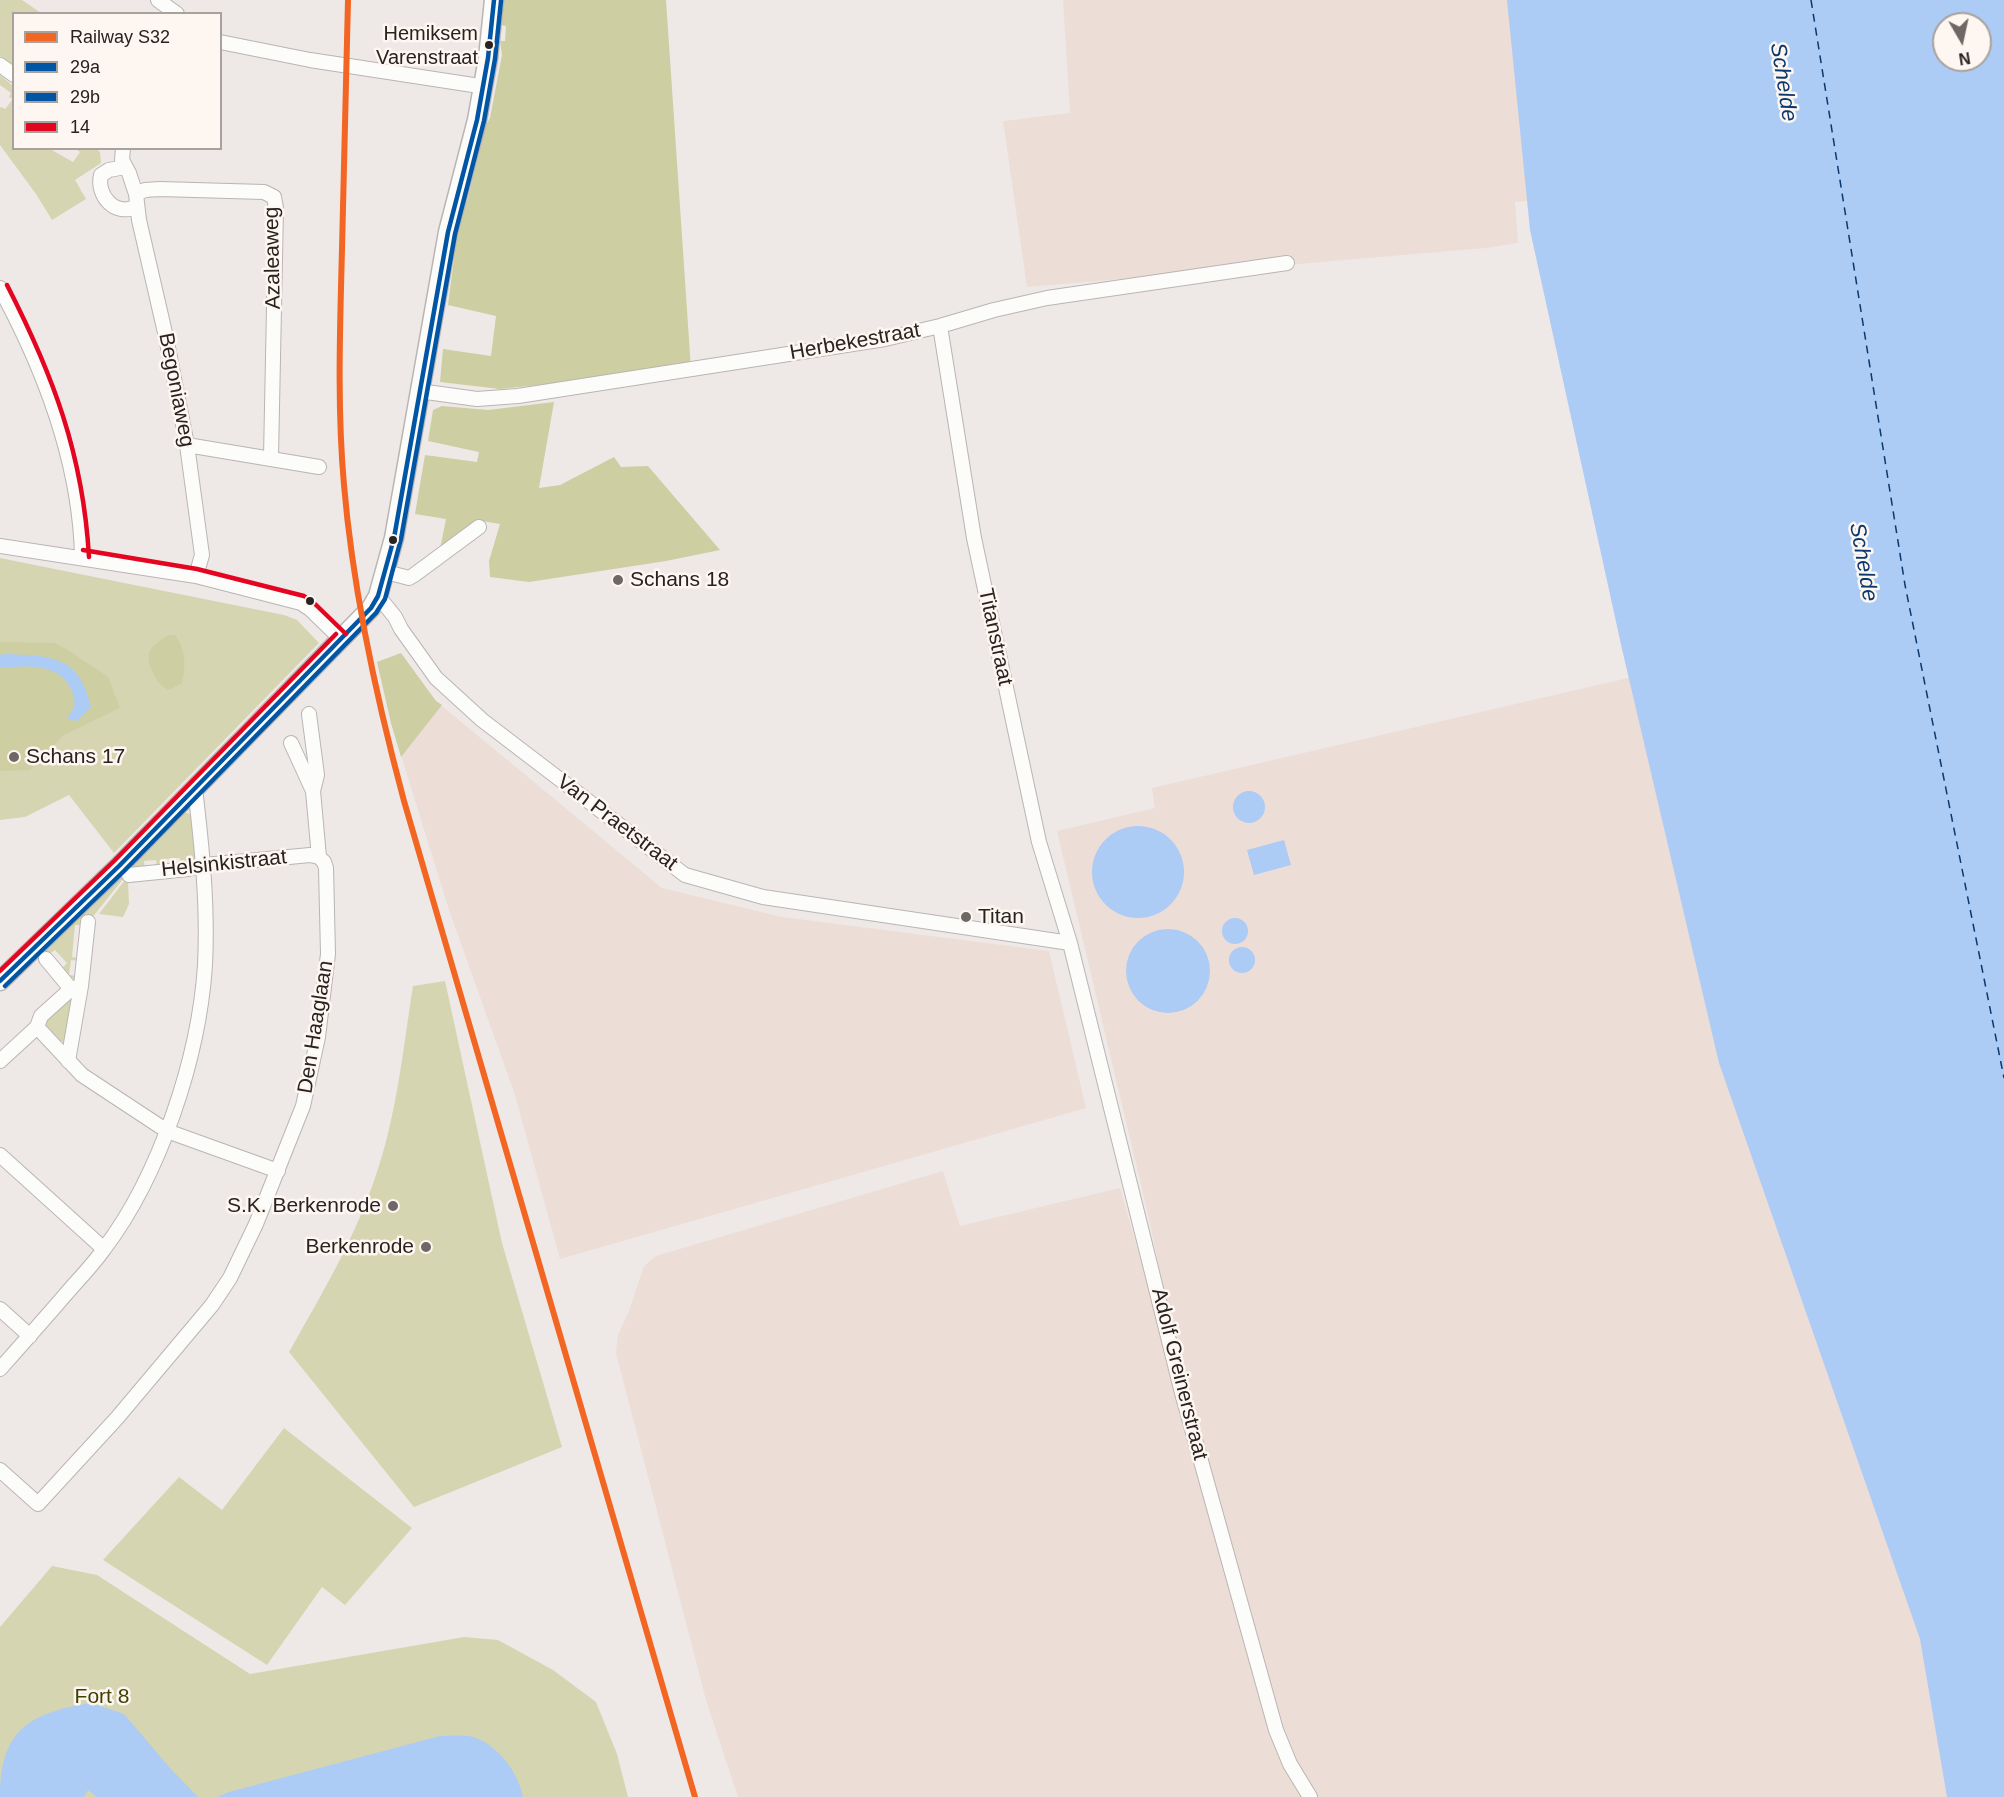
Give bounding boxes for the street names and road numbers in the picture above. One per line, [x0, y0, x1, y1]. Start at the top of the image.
street label: Azaleaweg [260, 206, 286, 310]
street label: Herbekestraat [788, 318, 922, 366]
street label: Begoniaweg [153, 331, 199, 449]
street label: Titanstraat [972, 586, 1018, 688]
street label: Van Praetstraat [552, 769, 682, 877]
street label: Helsinkistraat [160, 845, 288, 883]
street label: Den Haaglaan [293, 959, 339, 1095]
street label: Adolf Greinerstraat [1145, 1285, 1213, 1463]

